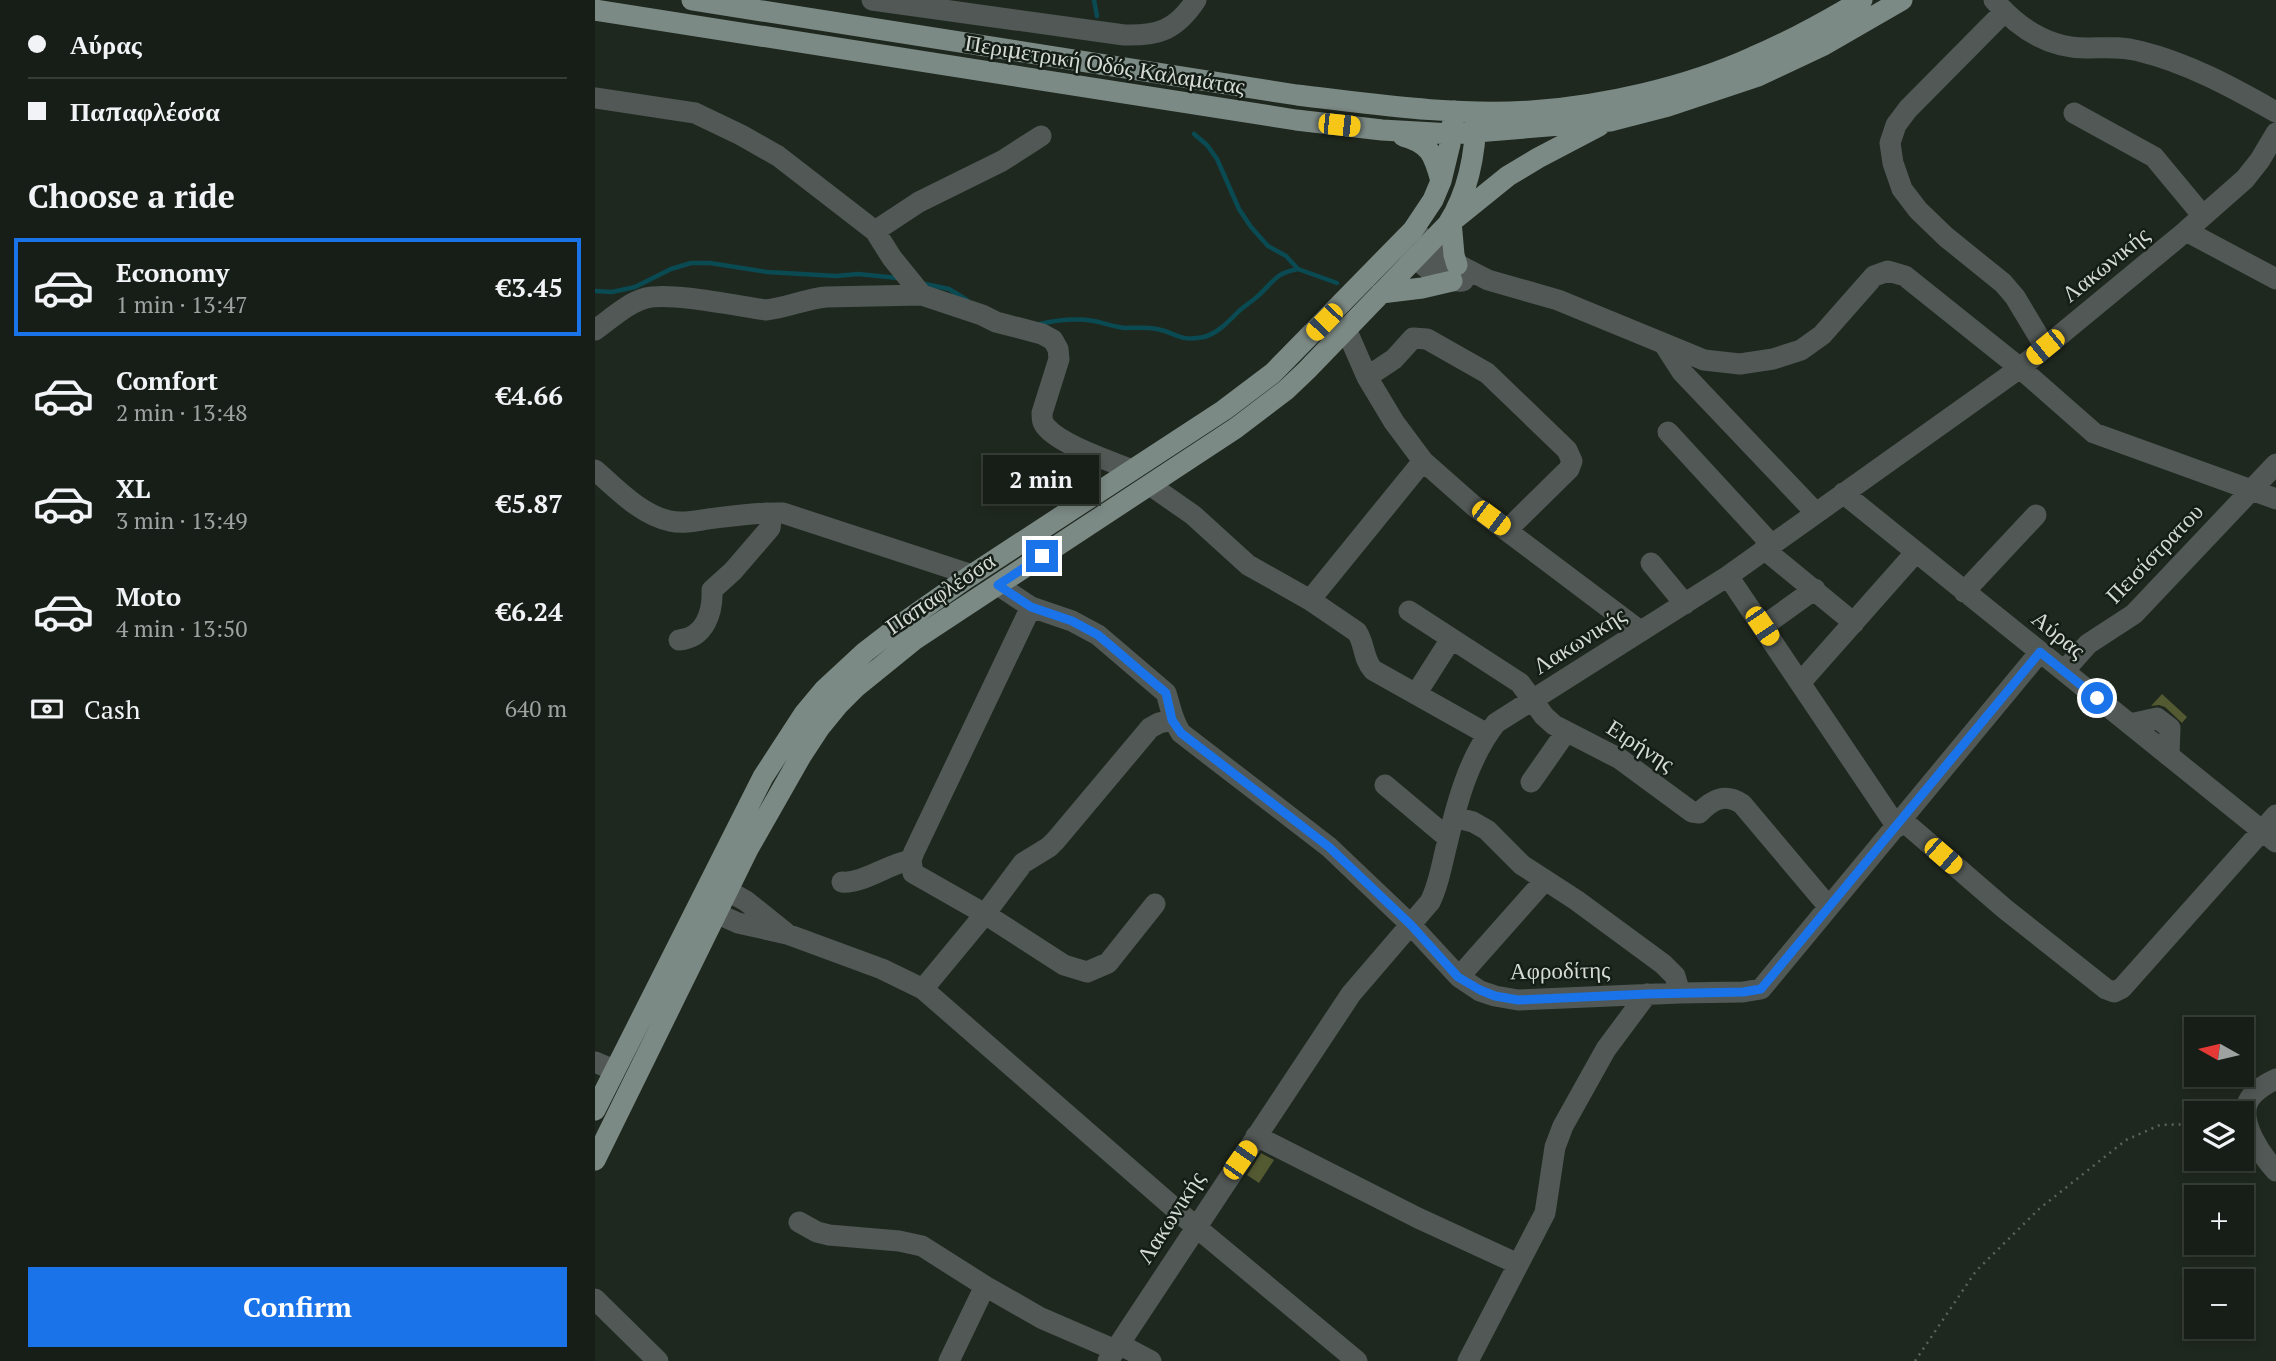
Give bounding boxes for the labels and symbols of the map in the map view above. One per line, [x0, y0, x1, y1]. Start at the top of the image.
street label: Περιμετρική Οδός Καλαμάτας [963, 27, 1247, 101]
car [1318, 112, 1361, 138]
street label: Λακωνικής [2055, 219, 2155, 309]
car [1302, 300, 1347, 344]
car [2023, 326, 2068, 368]
callout: 2 min [984, 454, 1100, 504]
street label: Πεισίστρατου [2098, 496, 2210, 610]
car [1468, 497, 1515, 539]
route end [1026, 540, 1058, 572]
street label: Παπαφλέσσα [879, 545, 1001, 641]
street label: Λακωνικής [1526, 599, 1632, 681]
car [1742, 603, 1783, 649]
street label: Αύρας [2026, 603, 2092, 665]
route start [2081, 682, 2113, 714]
street label: Ειρήνης [1601, 712, 1681, 778]
car [1921, 834, 1966, 878]
street label: Αφροδίτης [1510, 954, 1610, 986]
north arrow [2184, 1017, 2254, 1087]
car [1220, 1137, 1261, 1183]
street label: Λακωνικής [1129, 1165, 1211, 1269]

